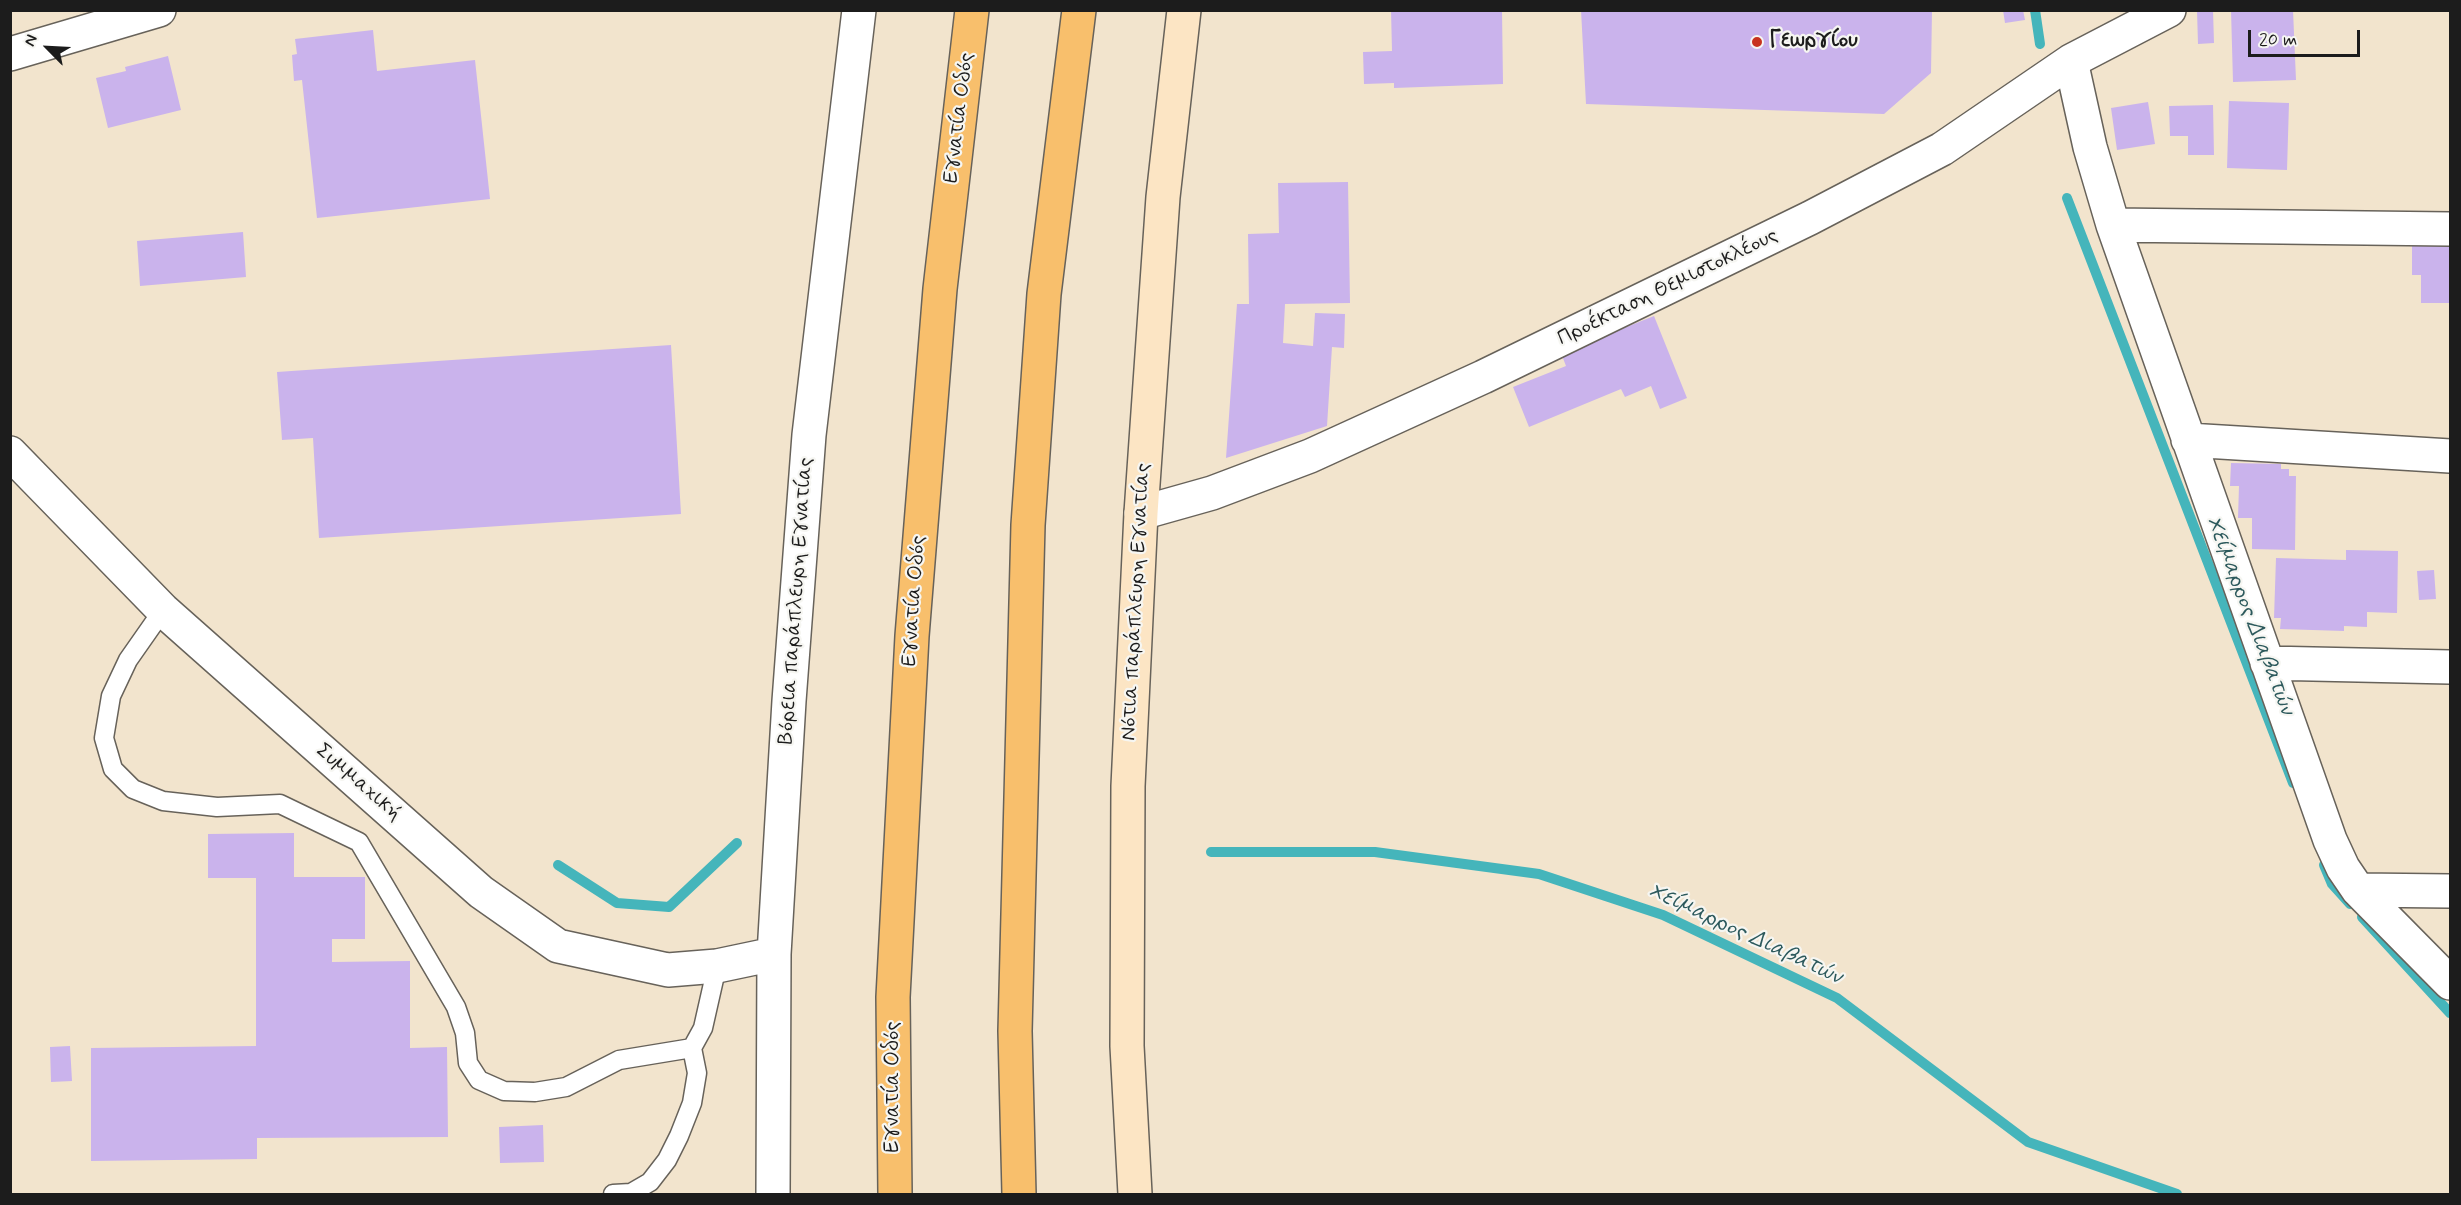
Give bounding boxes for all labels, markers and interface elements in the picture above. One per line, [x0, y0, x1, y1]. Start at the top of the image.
north arrow [18, 18, 78, 78]
scale bar [2251, 18, 2364, 56]
text: 20 m [2259, 28, 2297, 52]
place label: Γεωργίου [1769, 29, 1858, 55]
text: N [19, 31, 43, 50]
marker: Γεωργίου [1750, 35, 1764, 49]
street label: Εγνατία Οδός [939, 51, 981, 185]
street label: Προέκταση Θεμιστοκλέους [1554, 224, 1782, 352]
street label: Βόρεια παράπλευρη Εγνατίας [774, 457, 820, 745]
street label: Νότια παράπλευρη Εγνατίας [1117, 463, 1157, 741]
water label: Χείμαρρος Διαβατών [2199, 513, 2299, 719]
street label: Εγνατία Οδός [898, 535, 932, 667]
street label: Συμμαχική [310, 739, 406, 827]
water label: Χείμαρρος Διαβατών [1644, 879, 1846, 991]
street label: Εγνατία Οδός [881, 1021, 907, 1153]

